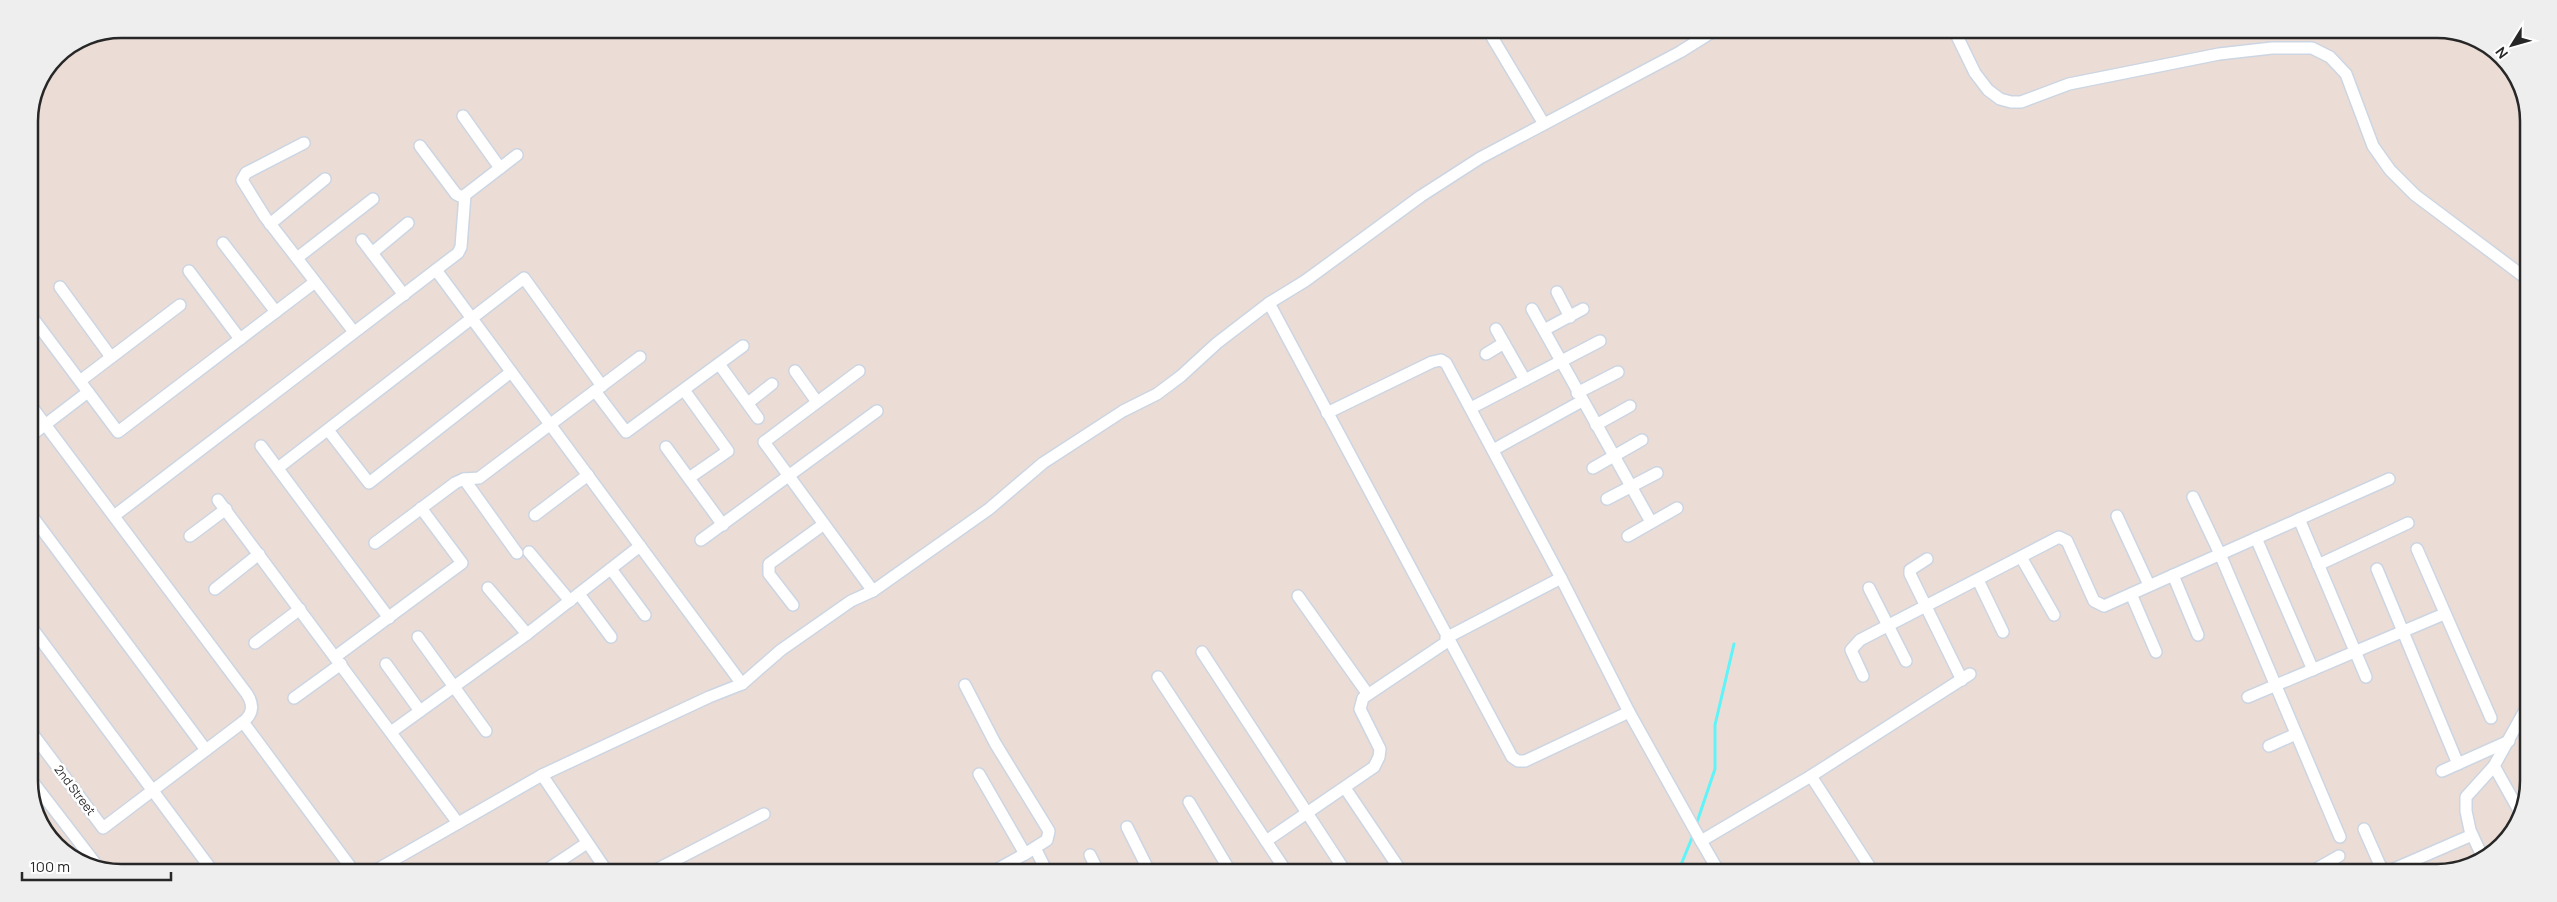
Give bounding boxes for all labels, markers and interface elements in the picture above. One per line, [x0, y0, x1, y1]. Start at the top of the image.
north arrow [2487, 20, 2537, 70]
text: N [2491, 43, 2512, 63]
street label: 2nd Street [51, 761, 100, 819]
scale bar [22, 850, 171, 882]
text: 100 m [30, 856, 70, 877]

